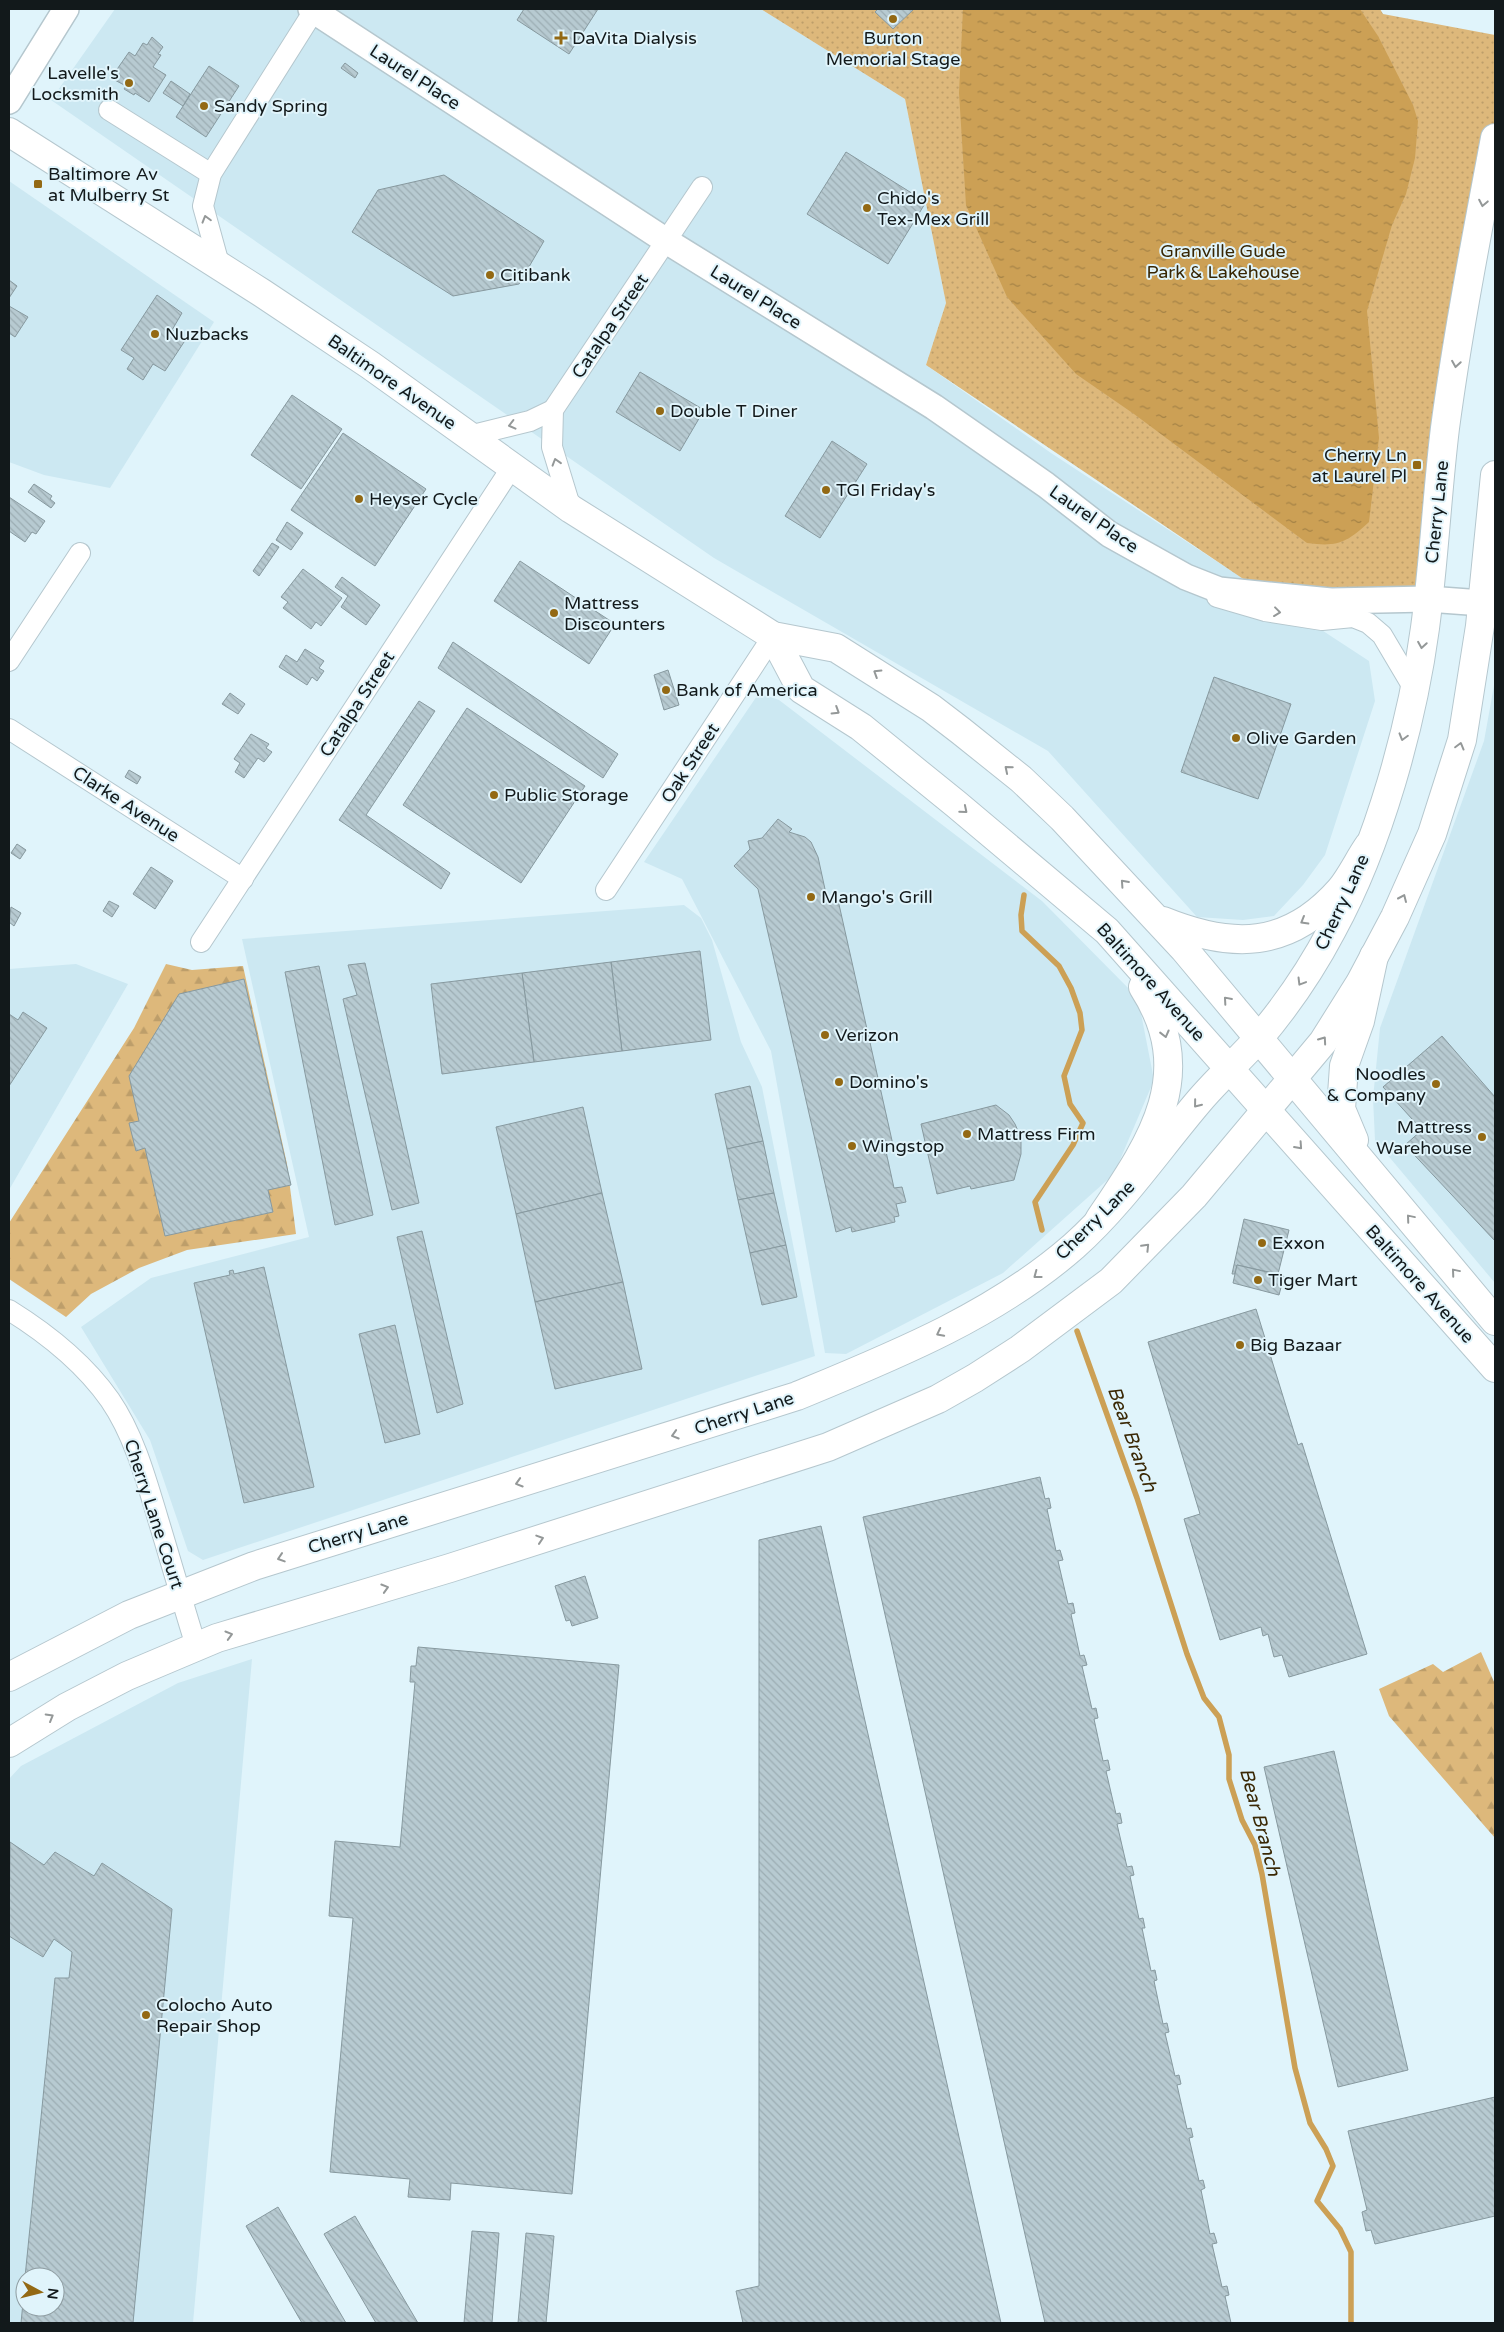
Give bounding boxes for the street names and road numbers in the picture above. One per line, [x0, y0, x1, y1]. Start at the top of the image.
street label: Laurel Place [366, 40, 464, 114]
street label: Laurel Place [706, 260, 806, 334]
street label: Catalpa Street [567, 269, 653, 383]
street label: Baltimore Avenue [324, 329, 460, 435]
street label: Cherry Lane [1421, 459, 1453, 565]
street label: Laurel Place [1045, 480, 1143, 558]
street label: Catalpa Street [315, 647, 399, 761]
street label: Oak Street [656, 719, 724, 807]
street label: Clarke Avenue [68, 761, 184, 847]
street label: Cherry Lane [1310, 850, 1374, 954]
street label: Baltimore Avenue [1092, 918, 1210, 1046]
street label: Cherry Lane [1051, 1176, 1139, 1264]
street label: Baltimore Avenue [1361, 1220, 1479, 1348]
street label: Cherry Lane [691, 1387, 797, 1439]
street label: Cherry Lane Court [119, 1436, 189, 1592]
street label: Cherry Lane [305, 1507, 411, 1559]

